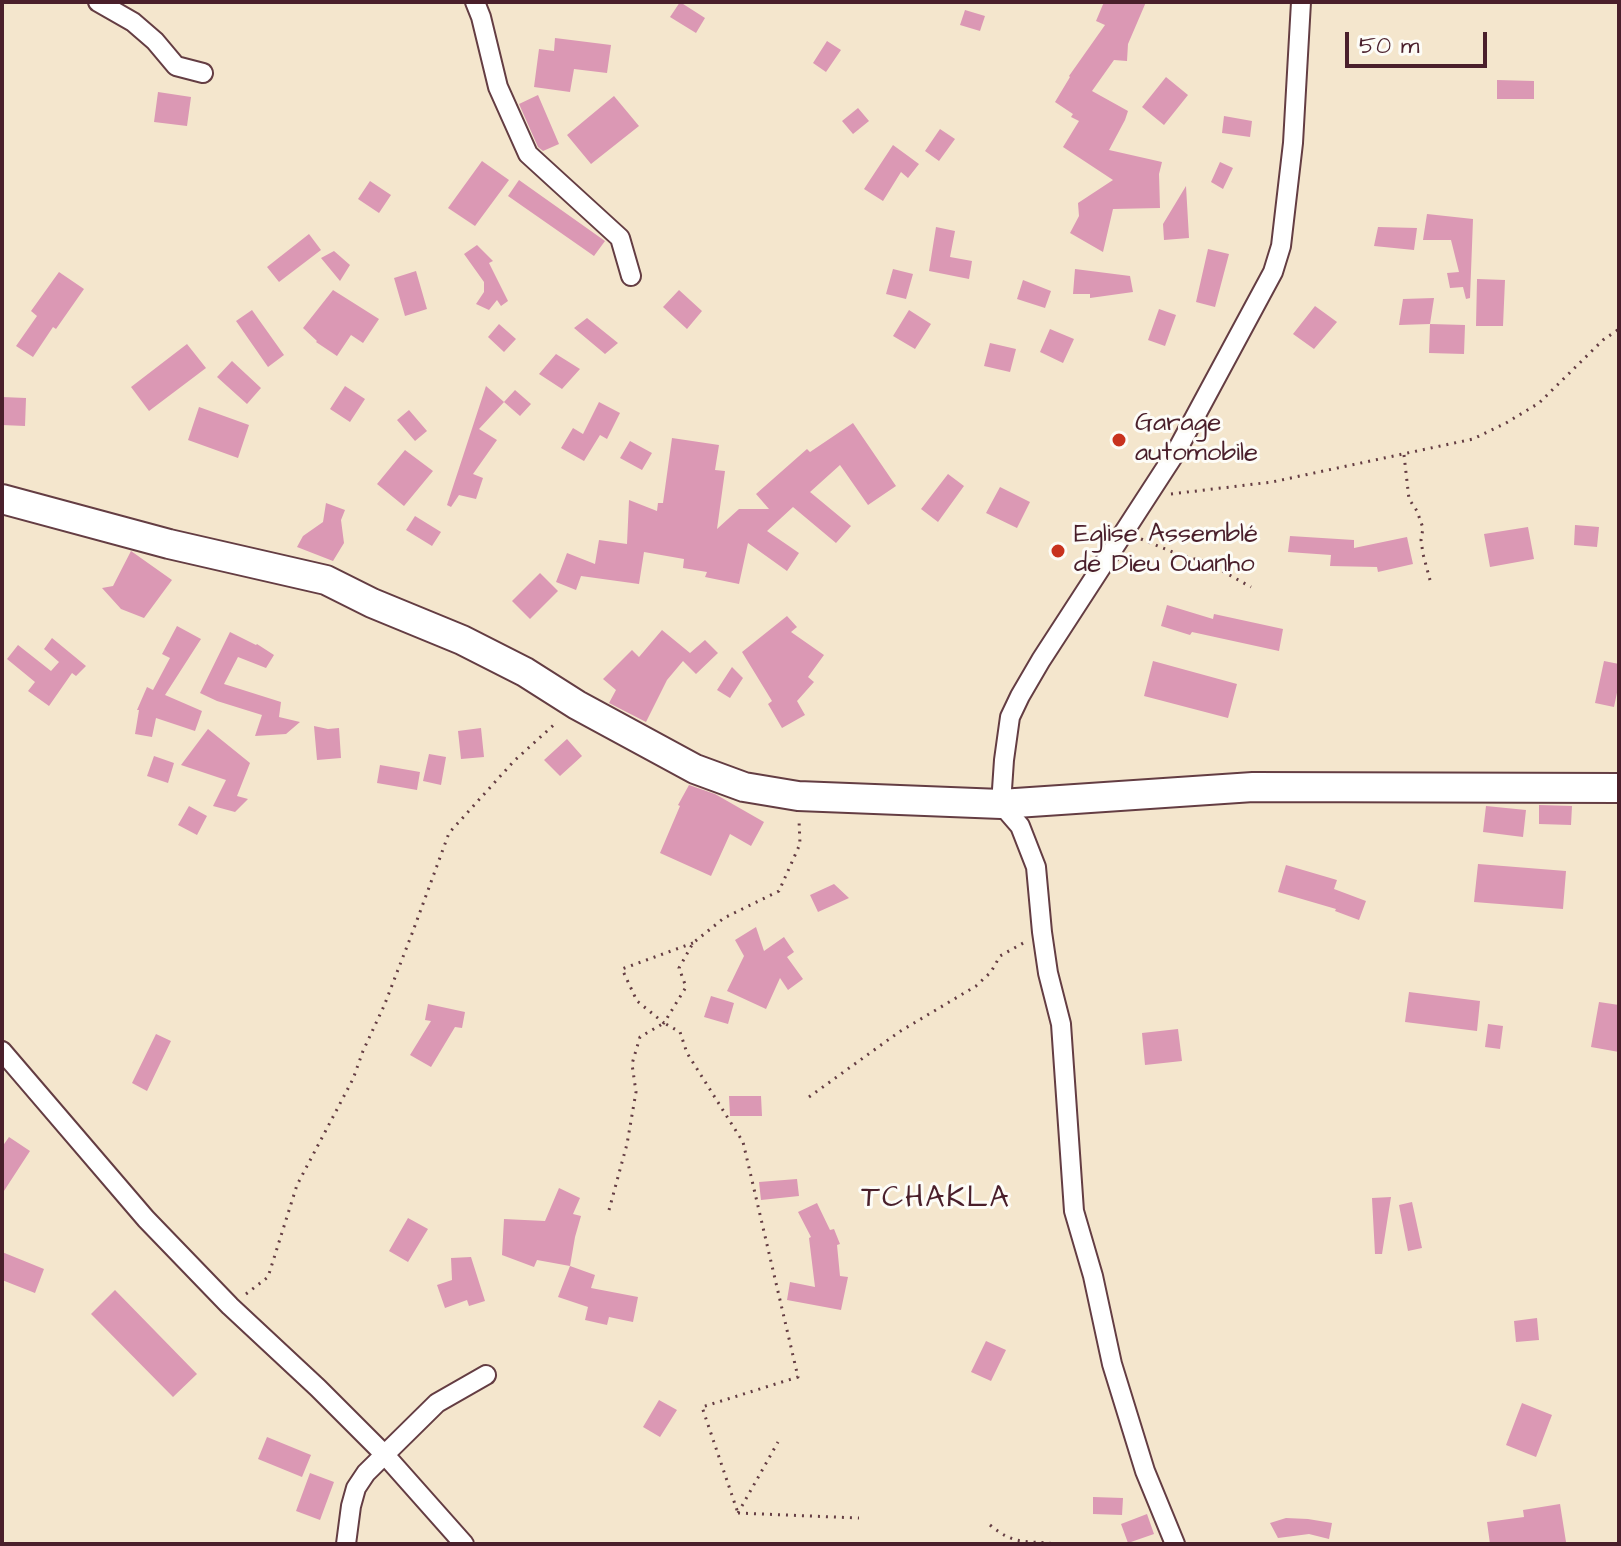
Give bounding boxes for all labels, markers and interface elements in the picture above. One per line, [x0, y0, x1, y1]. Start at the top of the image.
scale bar [1349, 16, 1491, 66]
text: 50 m [1359, 29, 1419, 63]
place label: Garage automobile [1135, 409, 1258, 470]
marker: Garage automobile [1110, 431, 1128, 449]
place label: Eglise Assemblé de Dieu Ouanho [1074, 520, 1258, 582]
marker: Eglise Assemblé de Dieu Ouanho [1049, 542, 1067, 560]
district label: TCHAKLA [861, 1182, 1011, 1218]

